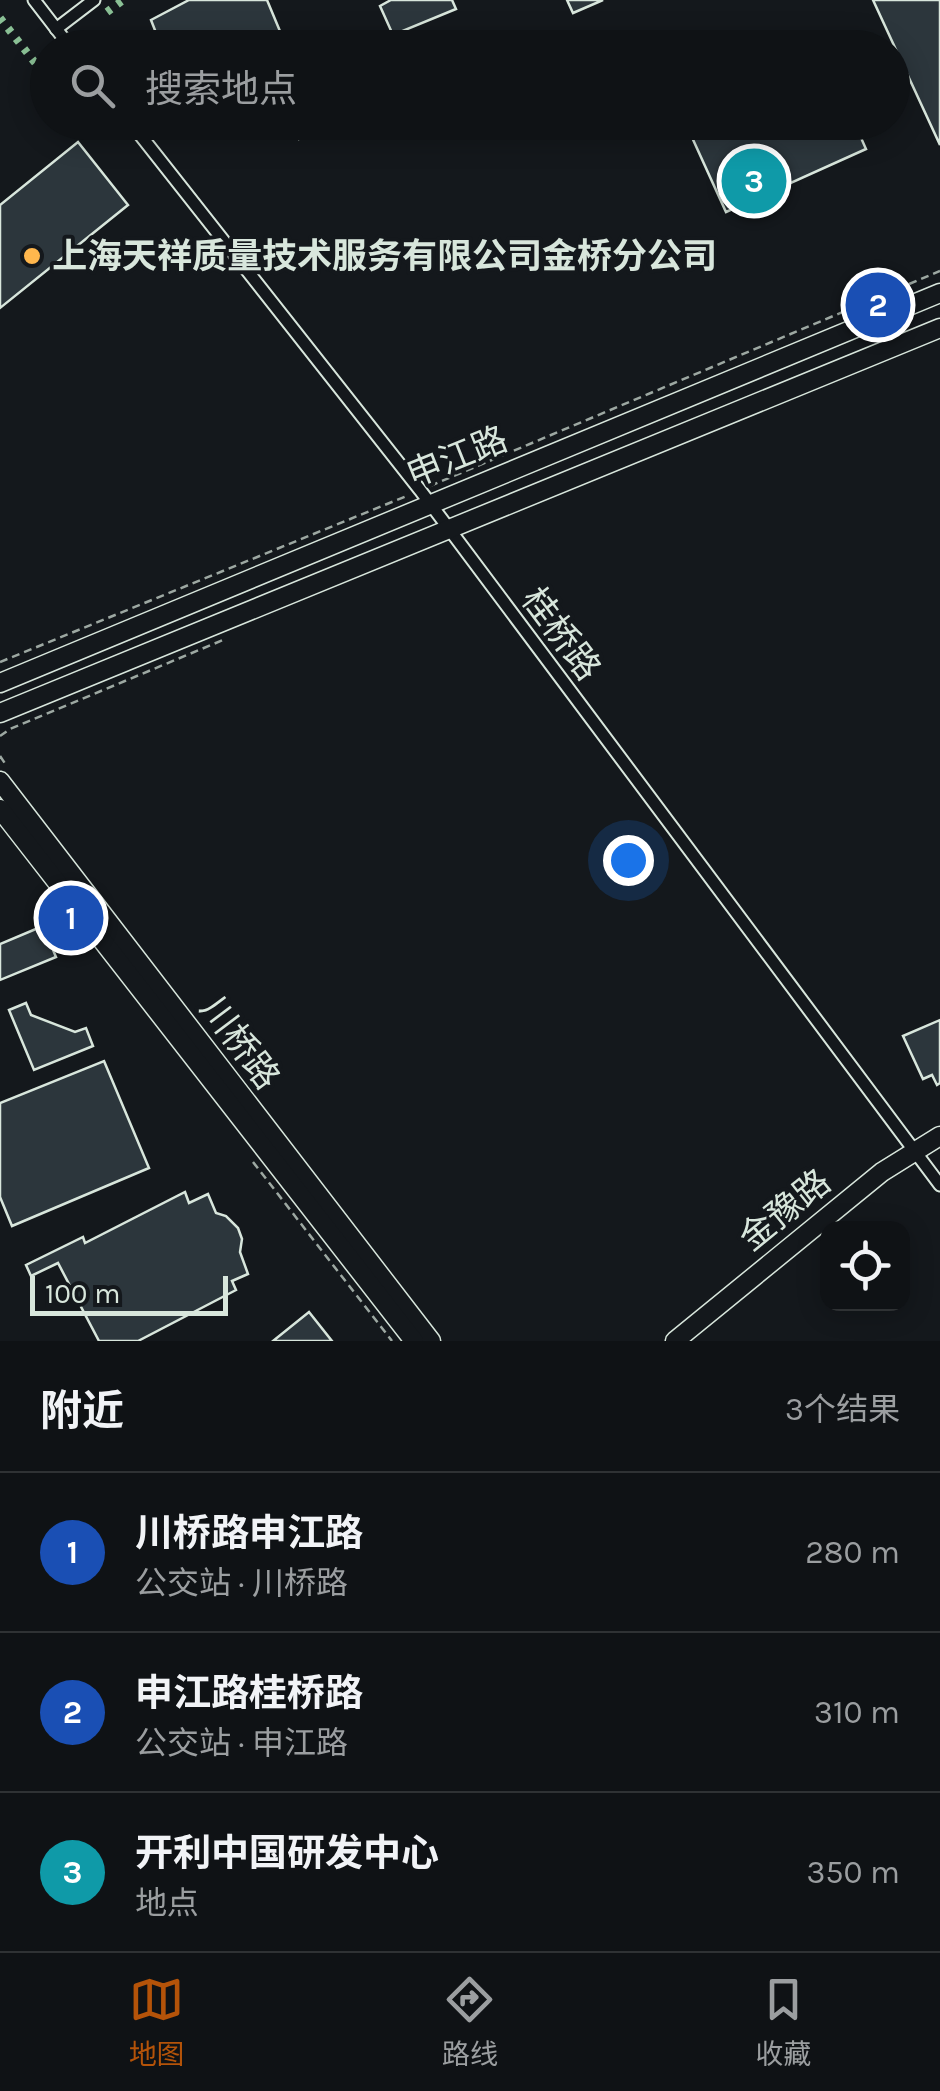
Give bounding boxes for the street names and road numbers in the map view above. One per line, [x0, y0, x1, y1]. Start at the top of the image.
street label: 申江路 [401, 418, 513, 496]
street label: 桂桥路 [513, 580, 609, 688]
street label: 川桥路 [192, 989, 288, 1097]
street label: 金豫路 [731, 1161, 839, 1259]

